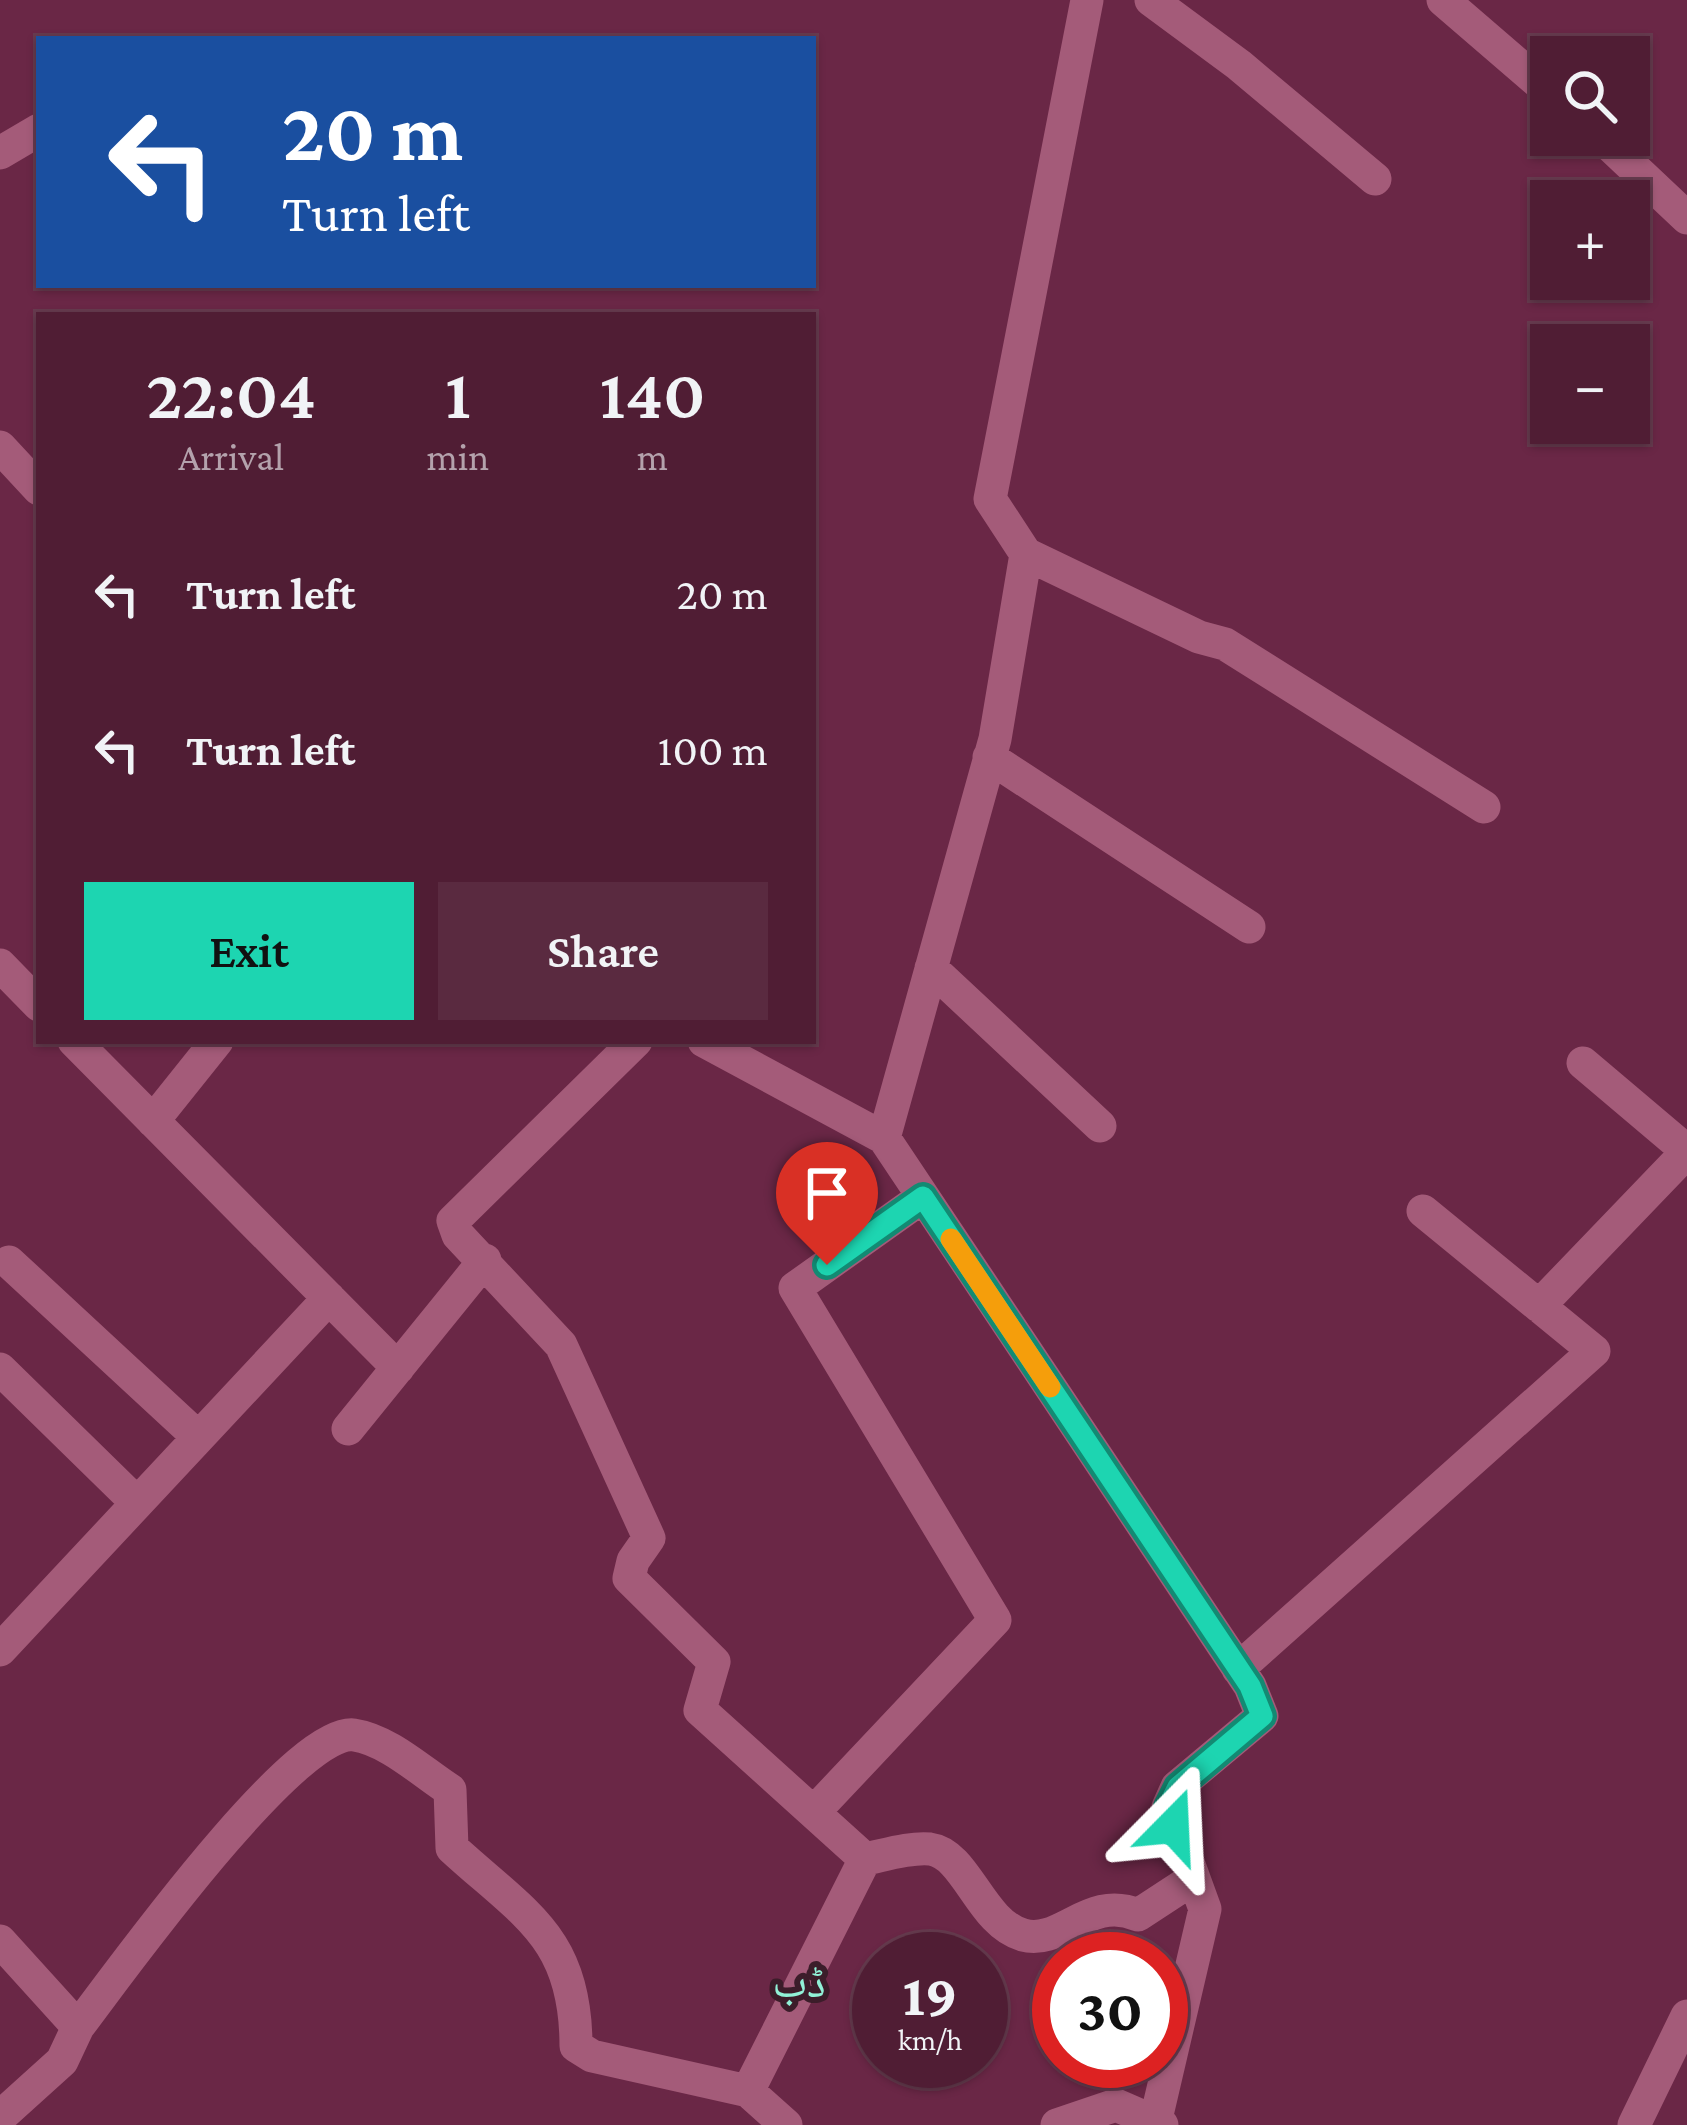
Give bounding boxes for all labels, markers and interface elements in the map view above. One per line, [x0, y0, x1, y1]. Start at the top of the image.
map controls [1530, 36, 1650, 444]
button: search [1530, 36, 1650, 156]
icon: left [84, 84, 240, 240]
text: 20 m [282, 85, 463, 178]
button: + [1530, 180, 1650, 300]
text: Turn left [282, 183, 470, 243]
button: − [1530, 324, 1650, 444]
text: 22:04 [146, 353, 316, 433]
text: 1 [445, 353, 471, 433]
text: 140 [599, 353, 706, 433]
text: Arrival [178, 435, 284, 478]
text: min [427, 435, 489, 478]
text: m [637, 435, 668, 478]
icon: left [84, 561, 150, 627]
text: Turn left [186, 569, 355, 619]
text: 20 m [677, 569, 768, 619]
icon: left [84, 717, 150, 783]
text: Turn left [186, 725, 355, 775]
text: 100 m [658, 725, 768, 775]
button: Exit [84, 882, 414, 1020]
button: Share [438, 882, 768, 1020]
pin [776, 1142, 878, 1265]
icon: arrive [794, 1160, 860, 1226]
position arrow [1110, 1763, 1236, 1889]
speed limit sign: 30 [1032, 1932, 1188, 2088]
district label: ڈب [772, 1957, 826, 2007]
text: 19 [902, 1961, 958, 2028]
text: km/h [898, 2023, 962, 2056]

